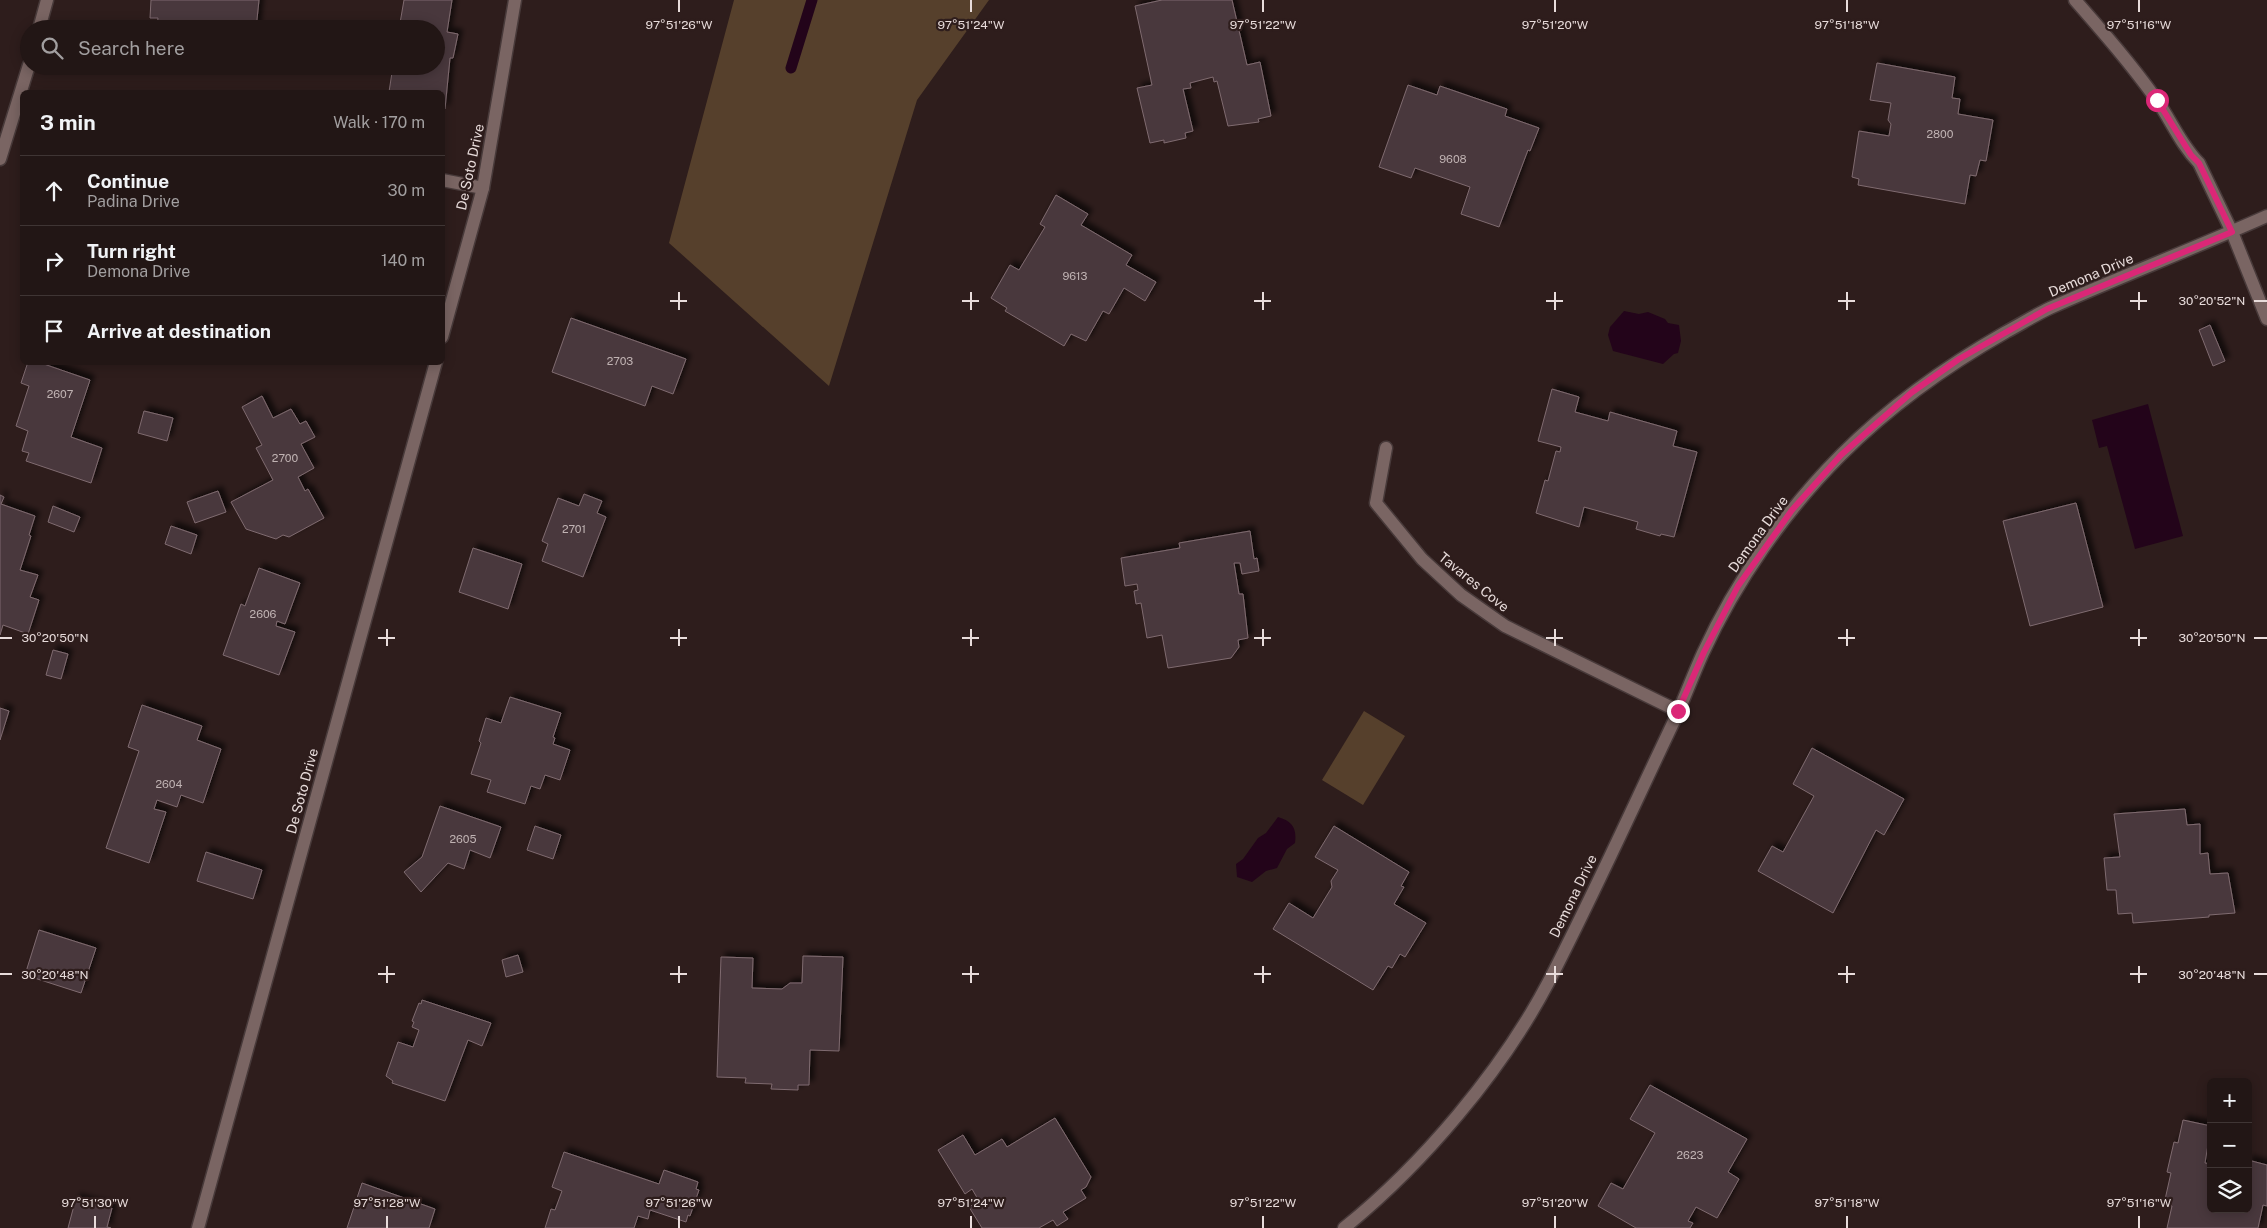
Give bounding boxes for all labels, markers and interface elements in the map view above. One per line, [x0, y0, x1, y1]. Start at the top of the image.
text: 97°51'26"W [646, 18, 713, 32]
text: 97°51'24"W [938, 18, 1005, 32]
text: 97°51'22"W [1230, 18, 1297, 32]
text: 97°51'20"W [1522, 18, 1589, 32]
text: 97°51'18"W [1815, 18, 1880, 32]
text: 97°51'16"W [2107, 18, 2172, 32]
search box [20, 20, 445, 75]
icon: search [38, 34, 66, 62]
text: Search here [78, 37, 185, 59]
route start [2146, 89, 2169, 112]
text: 3 min [40, 110, 96, 135]
text: Walk · 170 m [333, 113, 425, 132]
street label: De Soto Drive [453, 122, 487, 212]
house number: 2800 [1927, 128, 1954, 140]
house number: 9608 [1439, 153, 1467, 165]
text: Continue [87, 170, 169, 192]
icon: ahead [40, 177, 68, 205]
text: 30 m [388, 181, 425, 200]
text: Padina Drive [87, 192, 180, 211]
text: Turn right [87, 240, 176, 262]
icon: right [40, 247, 68, 275]
street label: Demona Drive [2046, 250, 2136, 300]
text: 140 m [381, 251, 425, 270]
text: Demona Drive [87, 262, 190, 281]
house number: 9613 [1062, 270, 1088, 282]
text: 30°20'52"N [2179, 294, 2245, 308]
icon: arrive [40, 317, 68, 345]
text: Arrive at destination [87, 320, 271, 342]
house number: 2703 [607, 355, 633, 367]
house number: 2607 [47, 388, 74, 400]
house number: 2700 [272, 452, 298, 464]
street label: Demona Drive [1725, 493, 1791, 575]
house number: 2701 [562, 523, 586, 535]
street label: Tavares Cove [1436, 549, 1512, 615]
house number: 2606 [250, 608, 277, 620]
text: 30°20'50"N [21, 631, 89, 645]
text: 30°20'50"N [2178, 631, 2246, 645]
route end [1667, 700, 1690, 723]
street label: De Soto Drive [283, 746, 321, 836]
house number: 2604 [156, 778, 183, 790]
house number: 2605 [449, 833, 477, 845]
street label: Demona Drive [1546, 852, 1600, 940]
text: 30°20'48"N [21, 968, 89, 982]
text: 30°20'48"N [2178, 968, 2246, 982]
map controls [2207, 1078, 2252, 1213]
button: + [2207, 1078, 2252, 1123]
button: − [2207, 1123, 2252, 1168]
house number: 2623 [1677, 1149, 1704, 1161]
button: layers [2207, 1168, 2252, 1213]
text: 97°51'30"W [62, 1196, 129, 1210]
text: 97°51'28"W [353, 1196, 421, 1210]
text: 97°51'26"W [646, 1196, 713, 1210]
text: 97°51'24"W [938, 1196, 1005, 1210]
text: 97°51'22"W [1230, 1196, 1297, 1210]
text: 97°51'20"W [1522, 1196, 1589, 1210]
text: 97°51'18"W [1815, 1196, 1880, 1210]
text: 97°51'16"W [2107, 1196, 2172, 1210]

